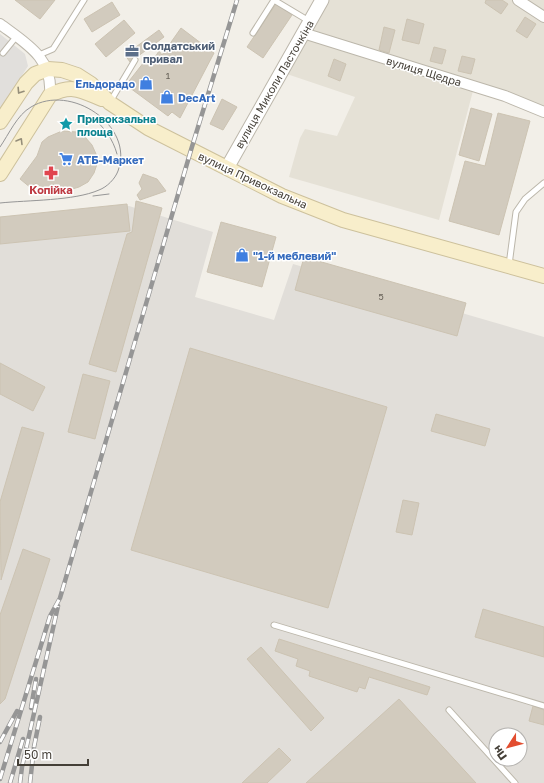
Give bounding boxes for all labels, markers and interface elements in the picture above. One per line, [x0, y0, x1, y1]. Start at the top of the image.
street label: вулиця Миколи Ласточкіна [232, 18, 316, 150]
place label: Солдатський привал [143, 39, 215, 65]
office icon: Солдатський привал [124, 43, 140, 59]
street label: вулиця Щедра [385, 53, 463, 89]
house number: 1 [166, 70, 171, 81]
shop icon: Ельдорадо [138, 75, 154, 91]
place label: Ельдорадо [75, 77, 135, 90]
one-way arrow [18, 87, 25, 94]
shop icon: DecArt [159, 89, 175, 105]
place label: DecArt [178, 91, 216, 104]
place label: Привокзальна площа [77, 112, 156, 138]
place icon: Привокзальна площа [58, 116, 74, 132]
one-way arrow [16, 138, 23, 145]
street label: вулиця Привокзальна [196, 149, 310, 211]
supermarket icon: АТБ-Маркет [58, 151, 74, 167]
place label: АТБ-Маркет [77, 153, 144, 166]
pharmacy icon: Копійка [43, 165, 59, 181]
place label: Копійка [29, 183, 73, 196]
shop icon: "1-й меблевий" [234, 247, 250, 263]
place label: "1-й меблевий" [253, 249, 336, 262]
house number: 5 [378, 291, 384, 302]
north arrow [488, 727, 528, 767]
scale bar [18, 741, 88, 767]
text: Пн [490, 743, 509, 763]
text: 50 m [24, 747, 52, 762]

